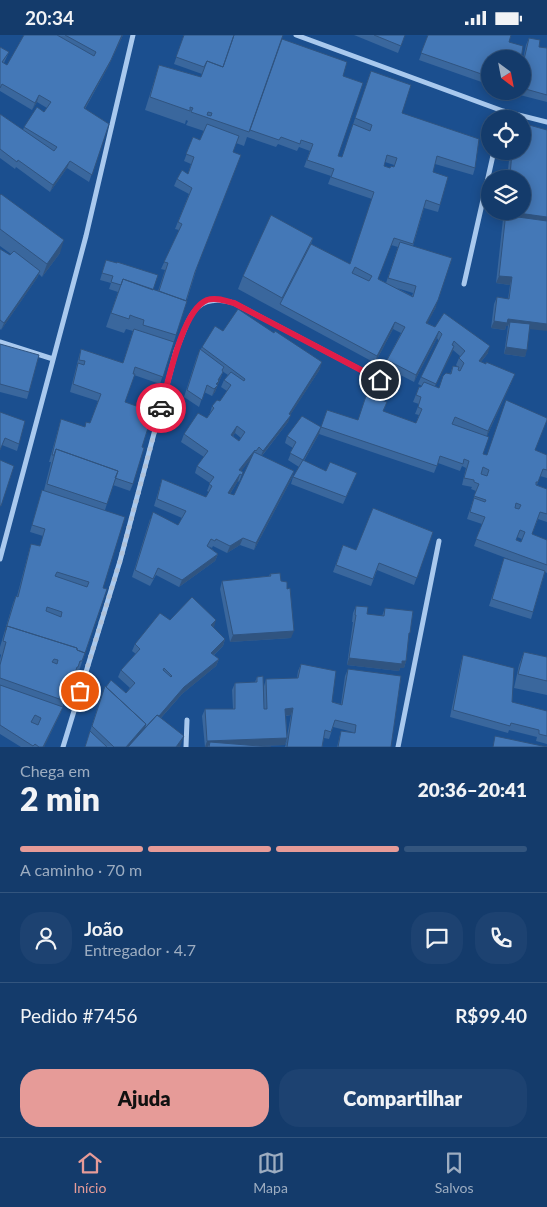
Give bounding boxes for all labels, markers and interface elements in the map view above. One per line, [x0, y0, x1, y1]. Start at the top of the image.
text: 20:34 [25, 6, 74, 29]
north arrow [481, 50, 531, 100]
map controls [481, 50, 531, 220]
button: locate [481, 110, 531, 160]
button: layers [481, 170, 531, 220]
pin [359, 359, 401, 401]
icon: home [366, 366, 394, 394]
courier [136, 383, 186, 433]
icon: car [147, 394, 175, 422]
pin [59, 670, 101, 712]
icon: bag [66, 677, 94, 705]
text: Chega em [20, 761, 90, 780]
text: 20:36–20:41 [418, 778, 527, 801]
text: 2 min [20, 779, 100, 818]
text: A caminho · 70 m [20, 860, 142, 879]
button: person [20, 912, 72, 964]
button: chat [411, 912, 463, 964]
button: phone [475, 912, 527, 964]
text: João [84, 917, 123, 940]
text: Entregador · 4.7 [84, 940, 196, 959]
text: Pedido #7456 [20, 1004, 138, 1027]
text: R$99.40 [455, 1004, 527, 1027]
button: Ajuda [20, 1069, 269, 1127]
button: Compartilhar [279, 1069, 527, 1127]
tab: Início [73, 1149, 106, 1196]
tab: Mapa [253, 1149, 288, 1196]
tab: Salvos [435, 1149, 474, 1196]

